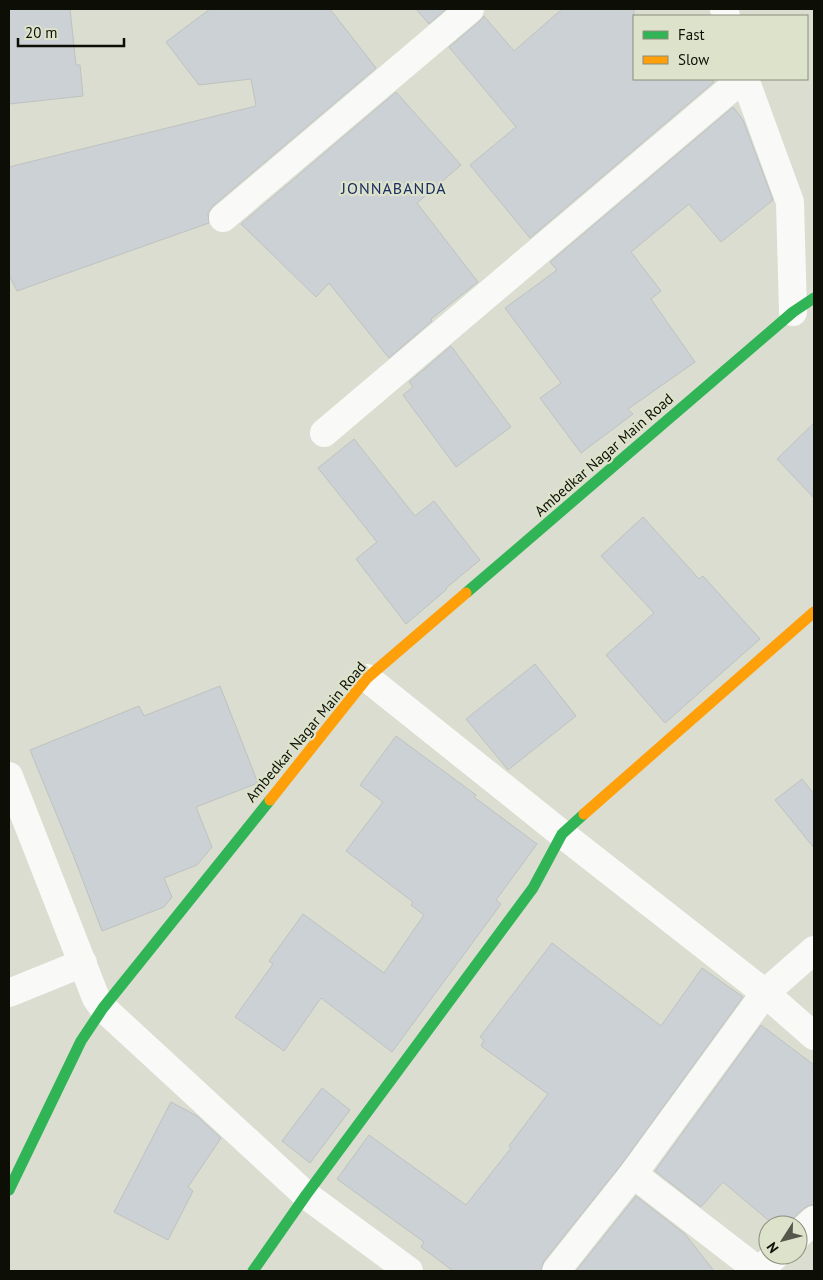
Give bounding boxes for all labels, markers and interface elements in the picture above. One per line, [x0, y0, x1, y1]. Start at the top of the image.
scale bar [18, 15, 124, 47]
legend [633, 15, 808, 80]
text: 20 m [25, 23, 58, 42]
text: Fast [678, 25, 705, 44]
text: Slow [678, 50, 709, 69]
district label: JONNABANDA [340, 178, 447, 198]
street label: Ambedkar Nagar Main Road [530, 389, 677, 520]
street label: Ambedkar Nagar Main Road [241, 657, 370, 806]
north arrow [758, 1215, 808, 1265]
text: N [762, 1239, 782, 1257]

